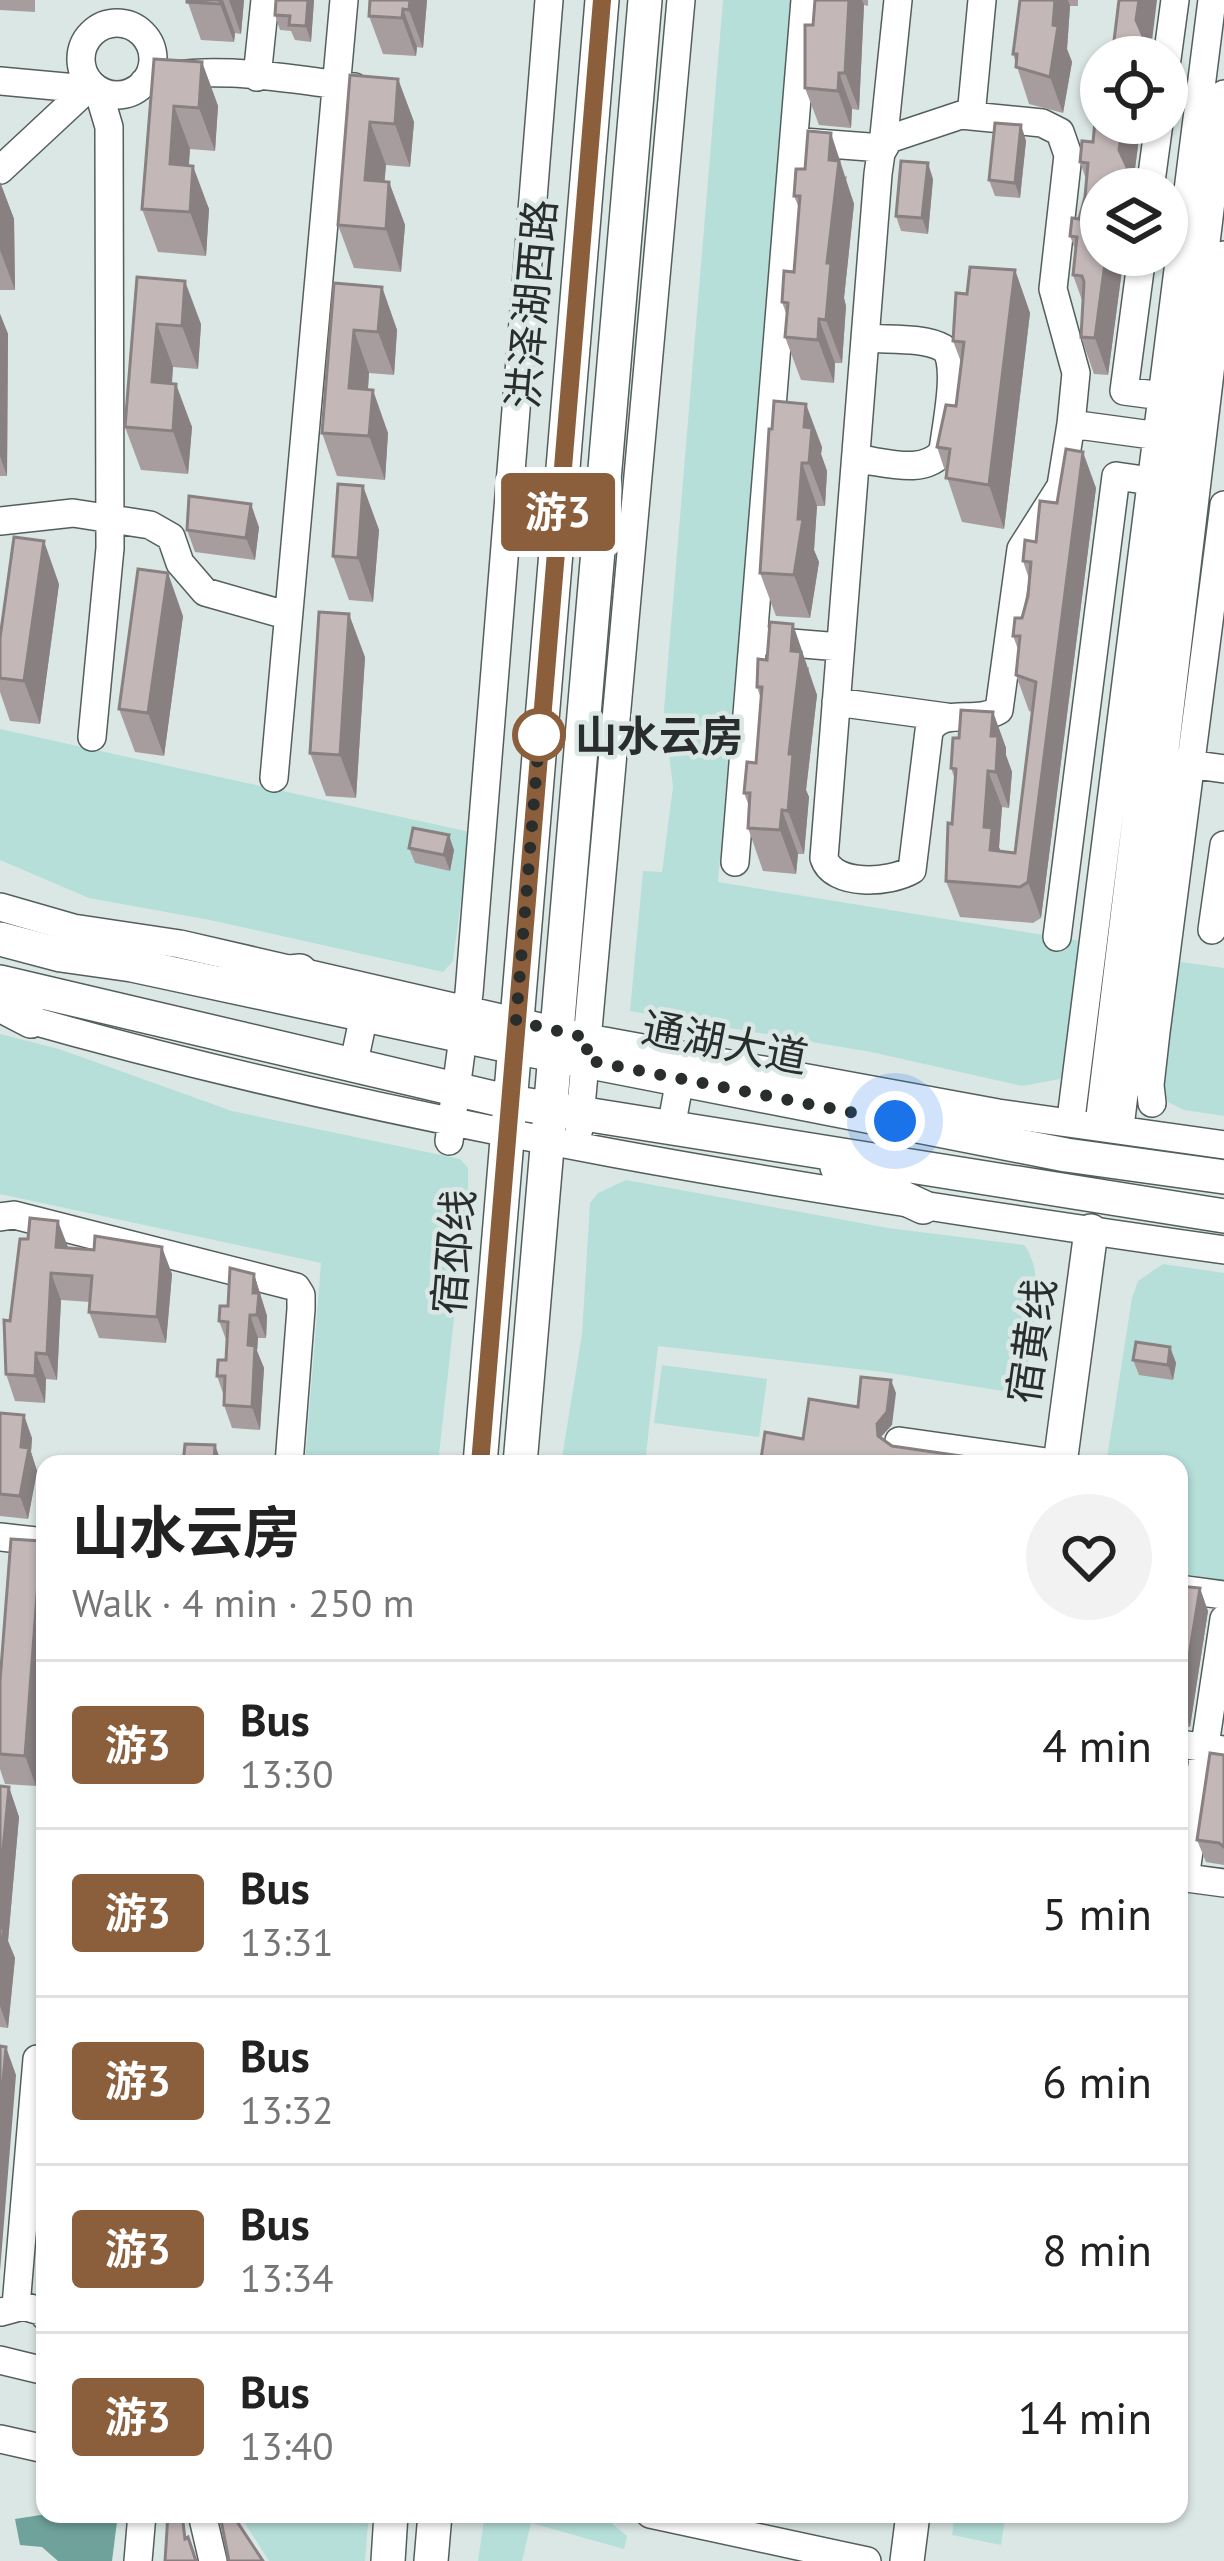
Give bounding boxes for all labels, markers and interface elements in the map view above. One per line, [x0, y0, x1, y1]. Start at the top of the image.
map controls [1080, 36, 1188, 276]
button: locate [1080, 36, 1188, 144]
button: layers [1080, 168, 1188, 276]
street label: 洪泽湖西路 [494, 197, 568, 411]
line badge: 游3 [504, 473, 612, 551]
text: 游3 [525, 484, 591, 539]
place label: 山水云房 [575, 708, 743, 763]
marker: 山水云房 [514, 710, 564, 760]
street label: 通湖大道 [637, 999, 813, 1085]
your location [865, 1091, 925, 1151]
street label: 宿邳线 [420, 1187, 486, 1317]
street label: 宿黄线 [995, 1275, 1067, 1407]
button: heart [1026, 1494, 1152, 1620]
text: 山水云房 [72, 1495, 300, 1569]
text: Walk · 4 min · 250 m [72, 1577, 414, 1628]
text: Bus [240, 1690, 310, 1748]
text: 4 min [1042, 1716, 1152, 1774]
text: 游3 [105, 1717, 171, 1772]
text: 13:30 [240, 1748, 334, 1799]
text: Bus [240, 1858, 310, 1916]
text: 5 min [1042, 1884, 1152, 1942]
text: 游3 [105, 1885, 171, 1940]
text: 13:31 [240, 1916, 334, 1967]
text: Bus [240, 2026, 310, 2084]
text: 6 min [1042, 2052, 1152, 2110]
text: 游3 [105, 2053, 171, 2108]
text: 13:32 [240, 2084, 334, 2135]
text: Bus [240, 2194, 310, 2252]
text: 8 min [1042, 2220, 1152, 2278]
text: 游3 [105, 2221, 171, 2276]
text: 13:34 [240, 2252, 334, 2303]
text: Bus [240, 2362, 310, 2420]
text: 14 min [1018, 2388, 1152, 2446]
text: 游3 [105, 2389, 171, 2444]
text: 13:40 [240, 2420, 334, 2471]

